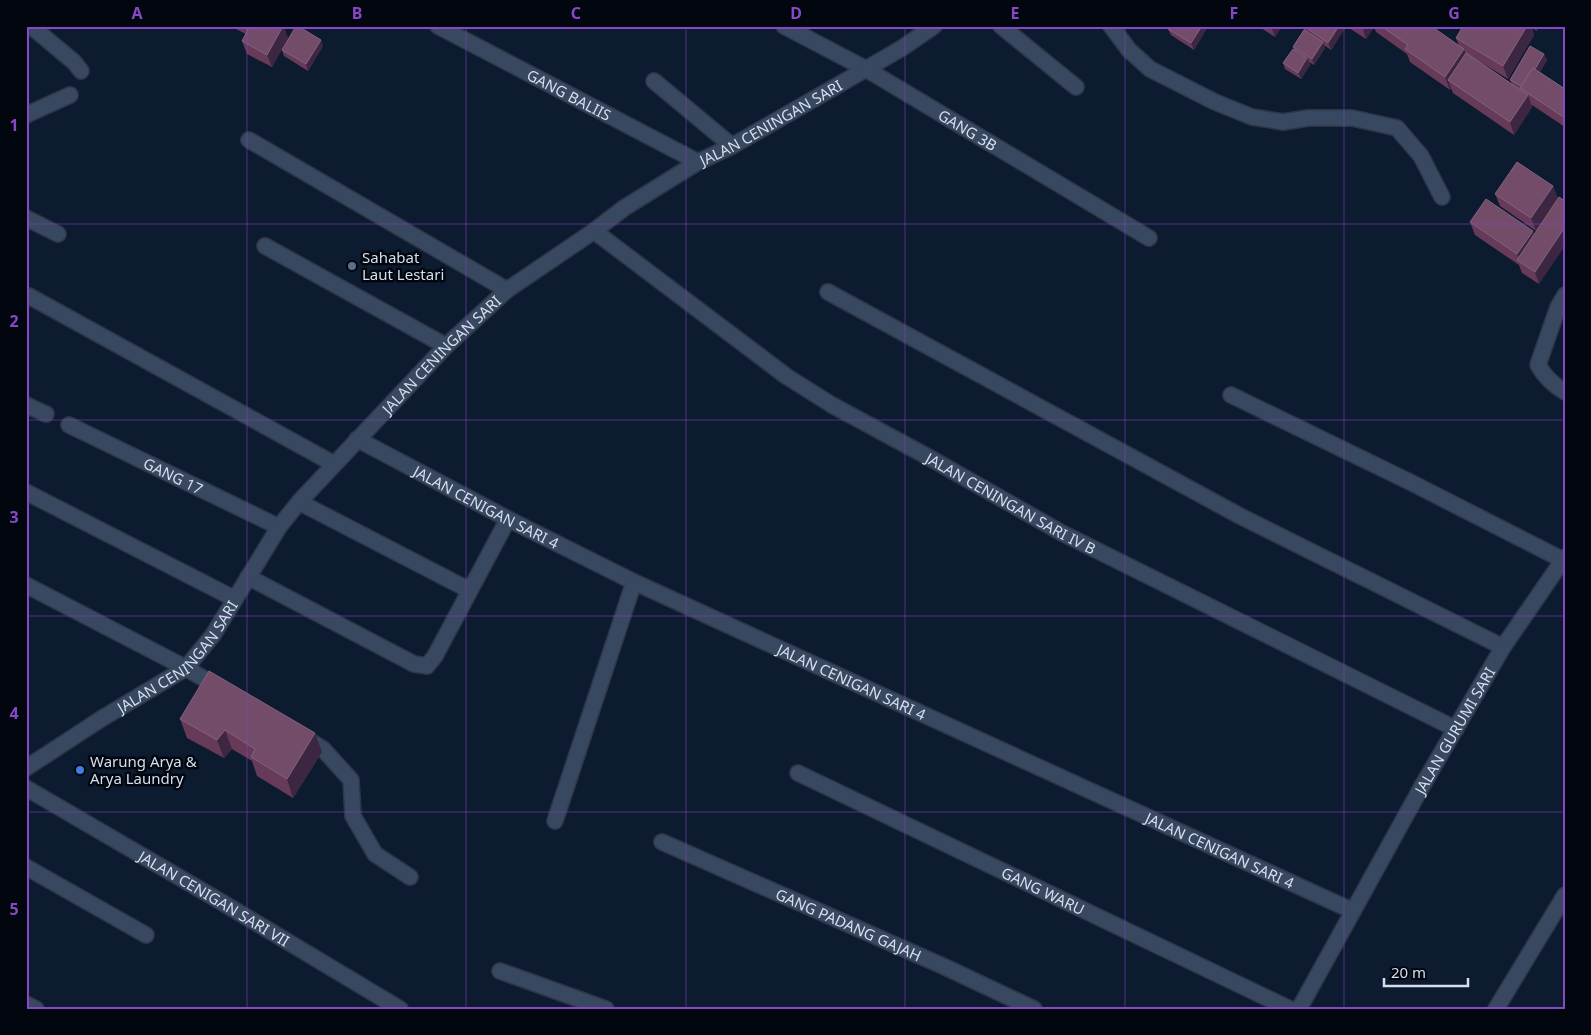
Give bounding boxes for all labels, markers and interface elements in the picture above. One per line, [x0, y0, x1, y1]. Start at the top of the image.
text: A [131, 2, 143, 24]
text: B [352, 2, 362, 24]
text: C [571, 2, 581, 24]
text: D [790, 2, 802, 24]
text: E [1011, 2, 1020, 24]
text: F [1230, 2, 1238, 24]
text: G [1448, 2, 1460, 24]
street label: GANG BALIIS [524, 64, 615, 125]
street label: JALAN CENINGAN SARI [694, 75, 846, 171]
street label: GANG 3B [935, 104, 1001, 155]
text: 1 [9, 114, 19, 136]
place label: Sahabat Laut Lestari [362, 247, 444, 284]
marker: Sahabat Laut Lestari [346, 260, 358, 272]
street label: JALAN CENINGAN SARI [376, 291, 505, 419]
text: 2 [9, 310, 19, 332]
street label: JALAN CENINGAN SARI IV B [920, 447, 1099, 558]
street label: GANG 17 [140, 453, 206, 499]
street label: JALAN CENIGAN SARI 4 [408, 460, 563, 553]
text: 3 [9, 506, 19, 528]
street label: JALAN CENINGAN SARI [112, 597, 242, 718]
street label: JALAN CENIGAN SARI 4 [772, 638, 929, 724]
street label: JALAN GURUMI SARI [1409, 663, 1499, 799]
text: 4 [9, 702, 19, 724]
place label: Warung Arya & Arya Laundry [90, 751, 197, 788]
marker: Warung Arya & Arya Laundry [74, 764, 86, 776]
street label: JALAN CENIGAN SARI 4 [1140, 807, 1298, 893]
street label: JALAN CENIGAN SARI VII [133, 845, 293, 951]
street label: GANG WARU [998, 862, 1088, 919]
street label: GANG PADANG GAJAH [773, 884, 925, 965]
text: 5 [9, 898, 19, 920]
scale bar [1384, 955, 1467, 987]
text: 20 m [1391, 962, 1426, 982]

